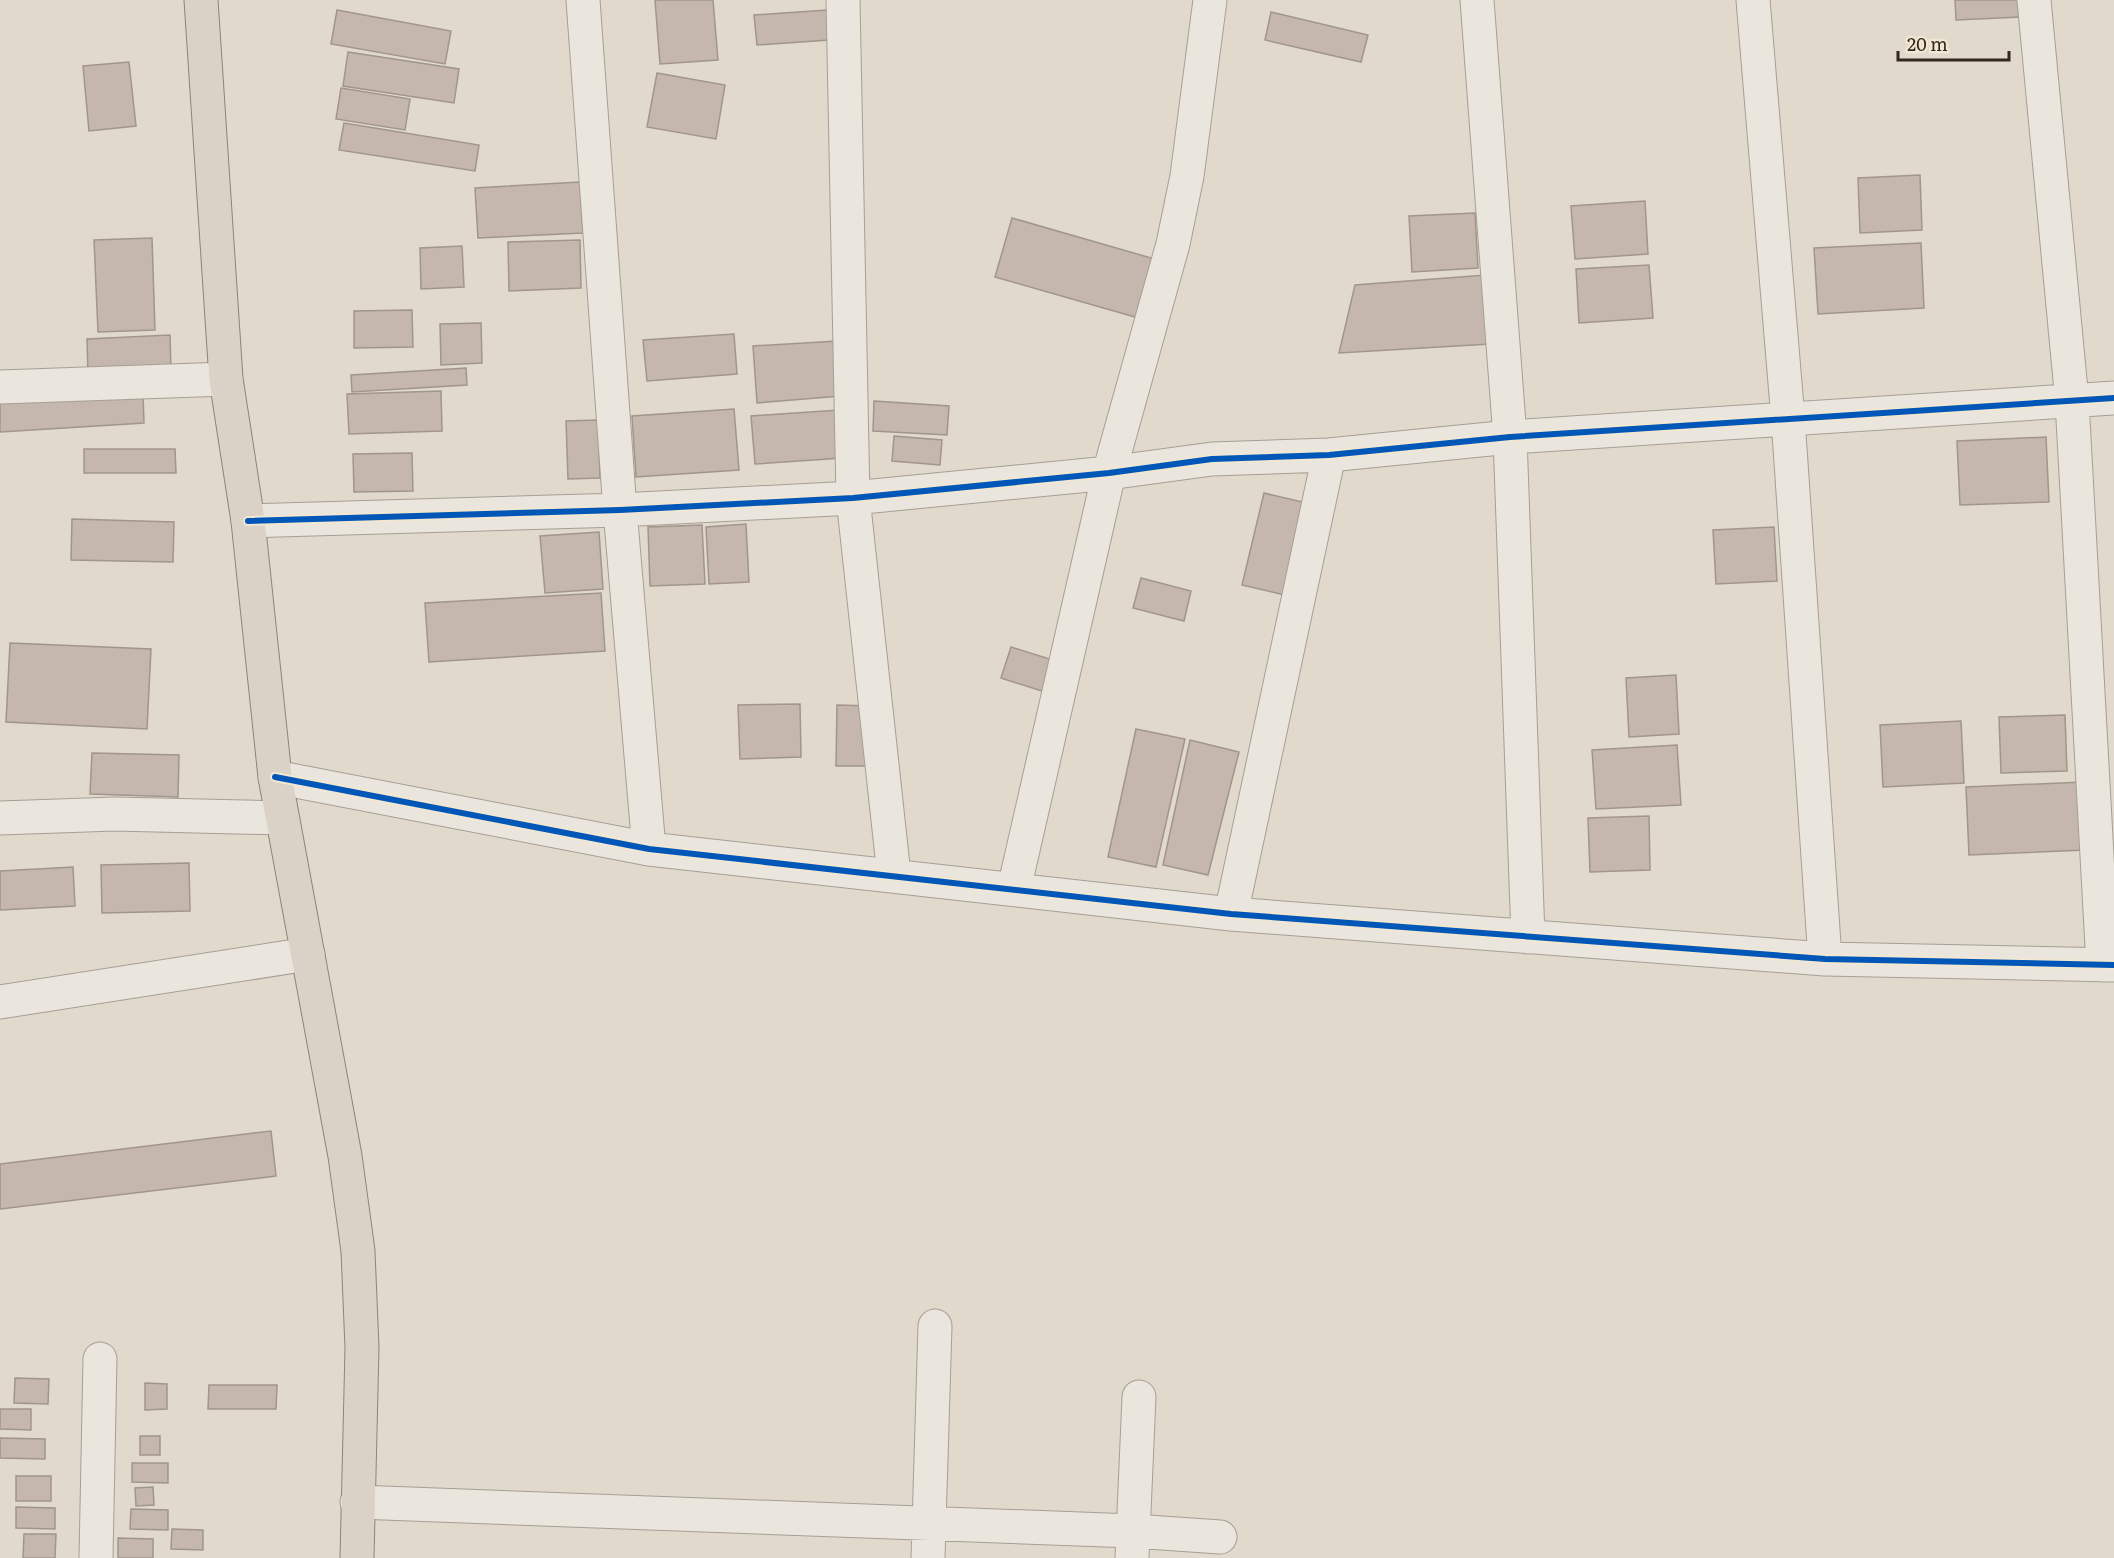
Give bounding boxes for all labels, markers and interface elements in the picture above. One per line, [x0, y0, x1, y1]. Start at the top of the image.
scale bar [1898, 24, 2009, 62]
text: 20 m [1907, 30, 1948, 57]

